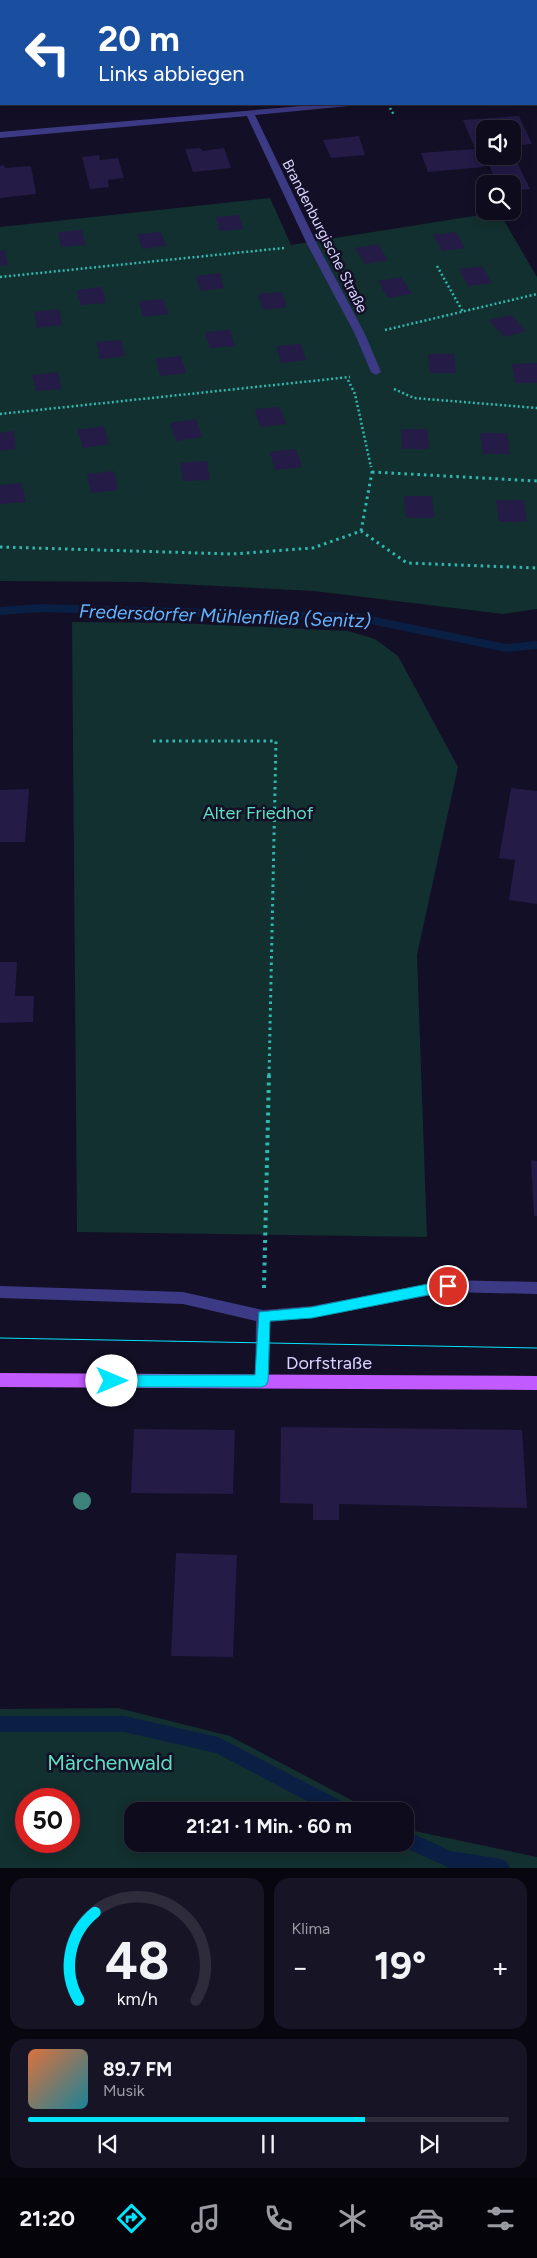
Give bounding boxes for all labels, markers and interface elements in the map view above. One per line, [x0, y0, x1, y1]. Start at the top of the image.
text: 20 m [98, 18, 180, 60]
icon: left [15, 20, 80, 85]
text: Links abbiegen [98, 60, 245, 87]
map controls [476, 120, 521, 220]
button: sound [476, 120, 521, 165]
street label: Brandenburgische Straße [278, 156, 372, 316]
button: search [476, 175, 521, 220]
water label: Fredersdorfer Mühlenfließ (Senitz) [79, 599, 372, 633]
park label: Alter Friedhof [203, 802, 314, 824]
pin [427, 1265, 469, 1307]
icon: arrive [434, 1272, 462, 1300]
street label: Dorfstraße [286, 1352, 372, 1374]
position arrow [85, 1354, 137, 1406]
park label: Märchenwald [47, 1750, 173, 1775]
speed limit sign: 50 [15, 1788, 80, 1853]
text: 21:21 · 1 Min. · 60 m [186, 1815, 352, 1838]
text: Klima [292, 1919, 330, 1938]
text: 48 [104, 1930, 169, 1992]
text: 19° [374, 1943, 426, 1989]
text: − [292, 1950, 309, 1984]
text: + [492, 1950, 509, 1984]
text: km/h [116, 1988, 157, 2009]
text: 89.7 FM [103, 2058, 172, 2081]
text: Musik [103, 2081, 144, 2100]
icon: previous [94, 2130, 122, 2158]
icon: pause [254, 2130, 282, 2158]
icon: next [415, 2130, 443, 2158]
icon: directions [114, 2201, 149, 2236]
icon: music [188, 2201, 223, 2236]
icon: phone [261, 2201, 296, 2236]
icon: climate [335, 2201, 370, 2236]
icon: car [409, 2201, 444, 2236]
icon: filters [483, 2201, 518, 2236]
text: 21:20 [19, 2205, 75, 2232]

